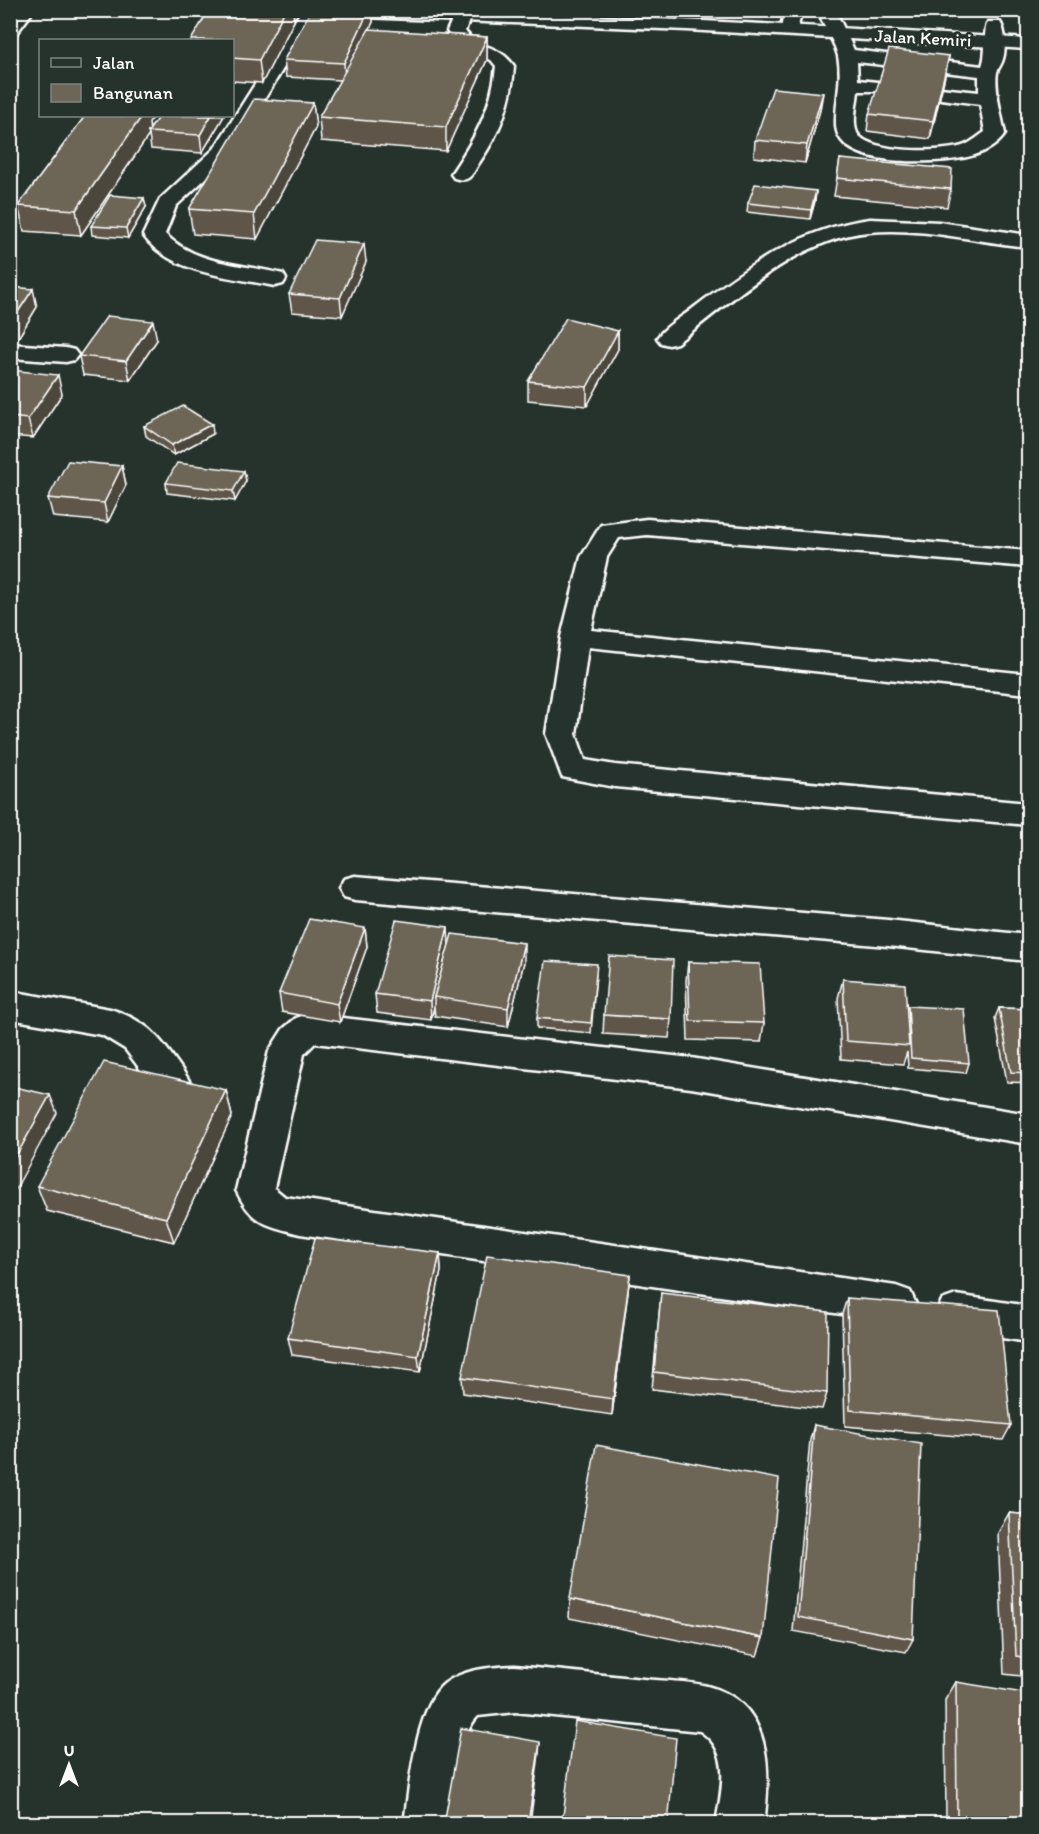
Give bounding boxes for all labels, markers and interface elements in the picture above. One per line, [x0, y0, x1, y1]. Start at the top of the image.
street label: Jalan Kemiri [874, 24, 972, 52]
legend [39, 39, 234, 117]
text: Jalan [93, 52, 135, 74]
text: Bangunan [93, 82, 173, 104]
north arrow [39, 1735, 99, 1795]
text: U [64, 1741, 74, 1760]

